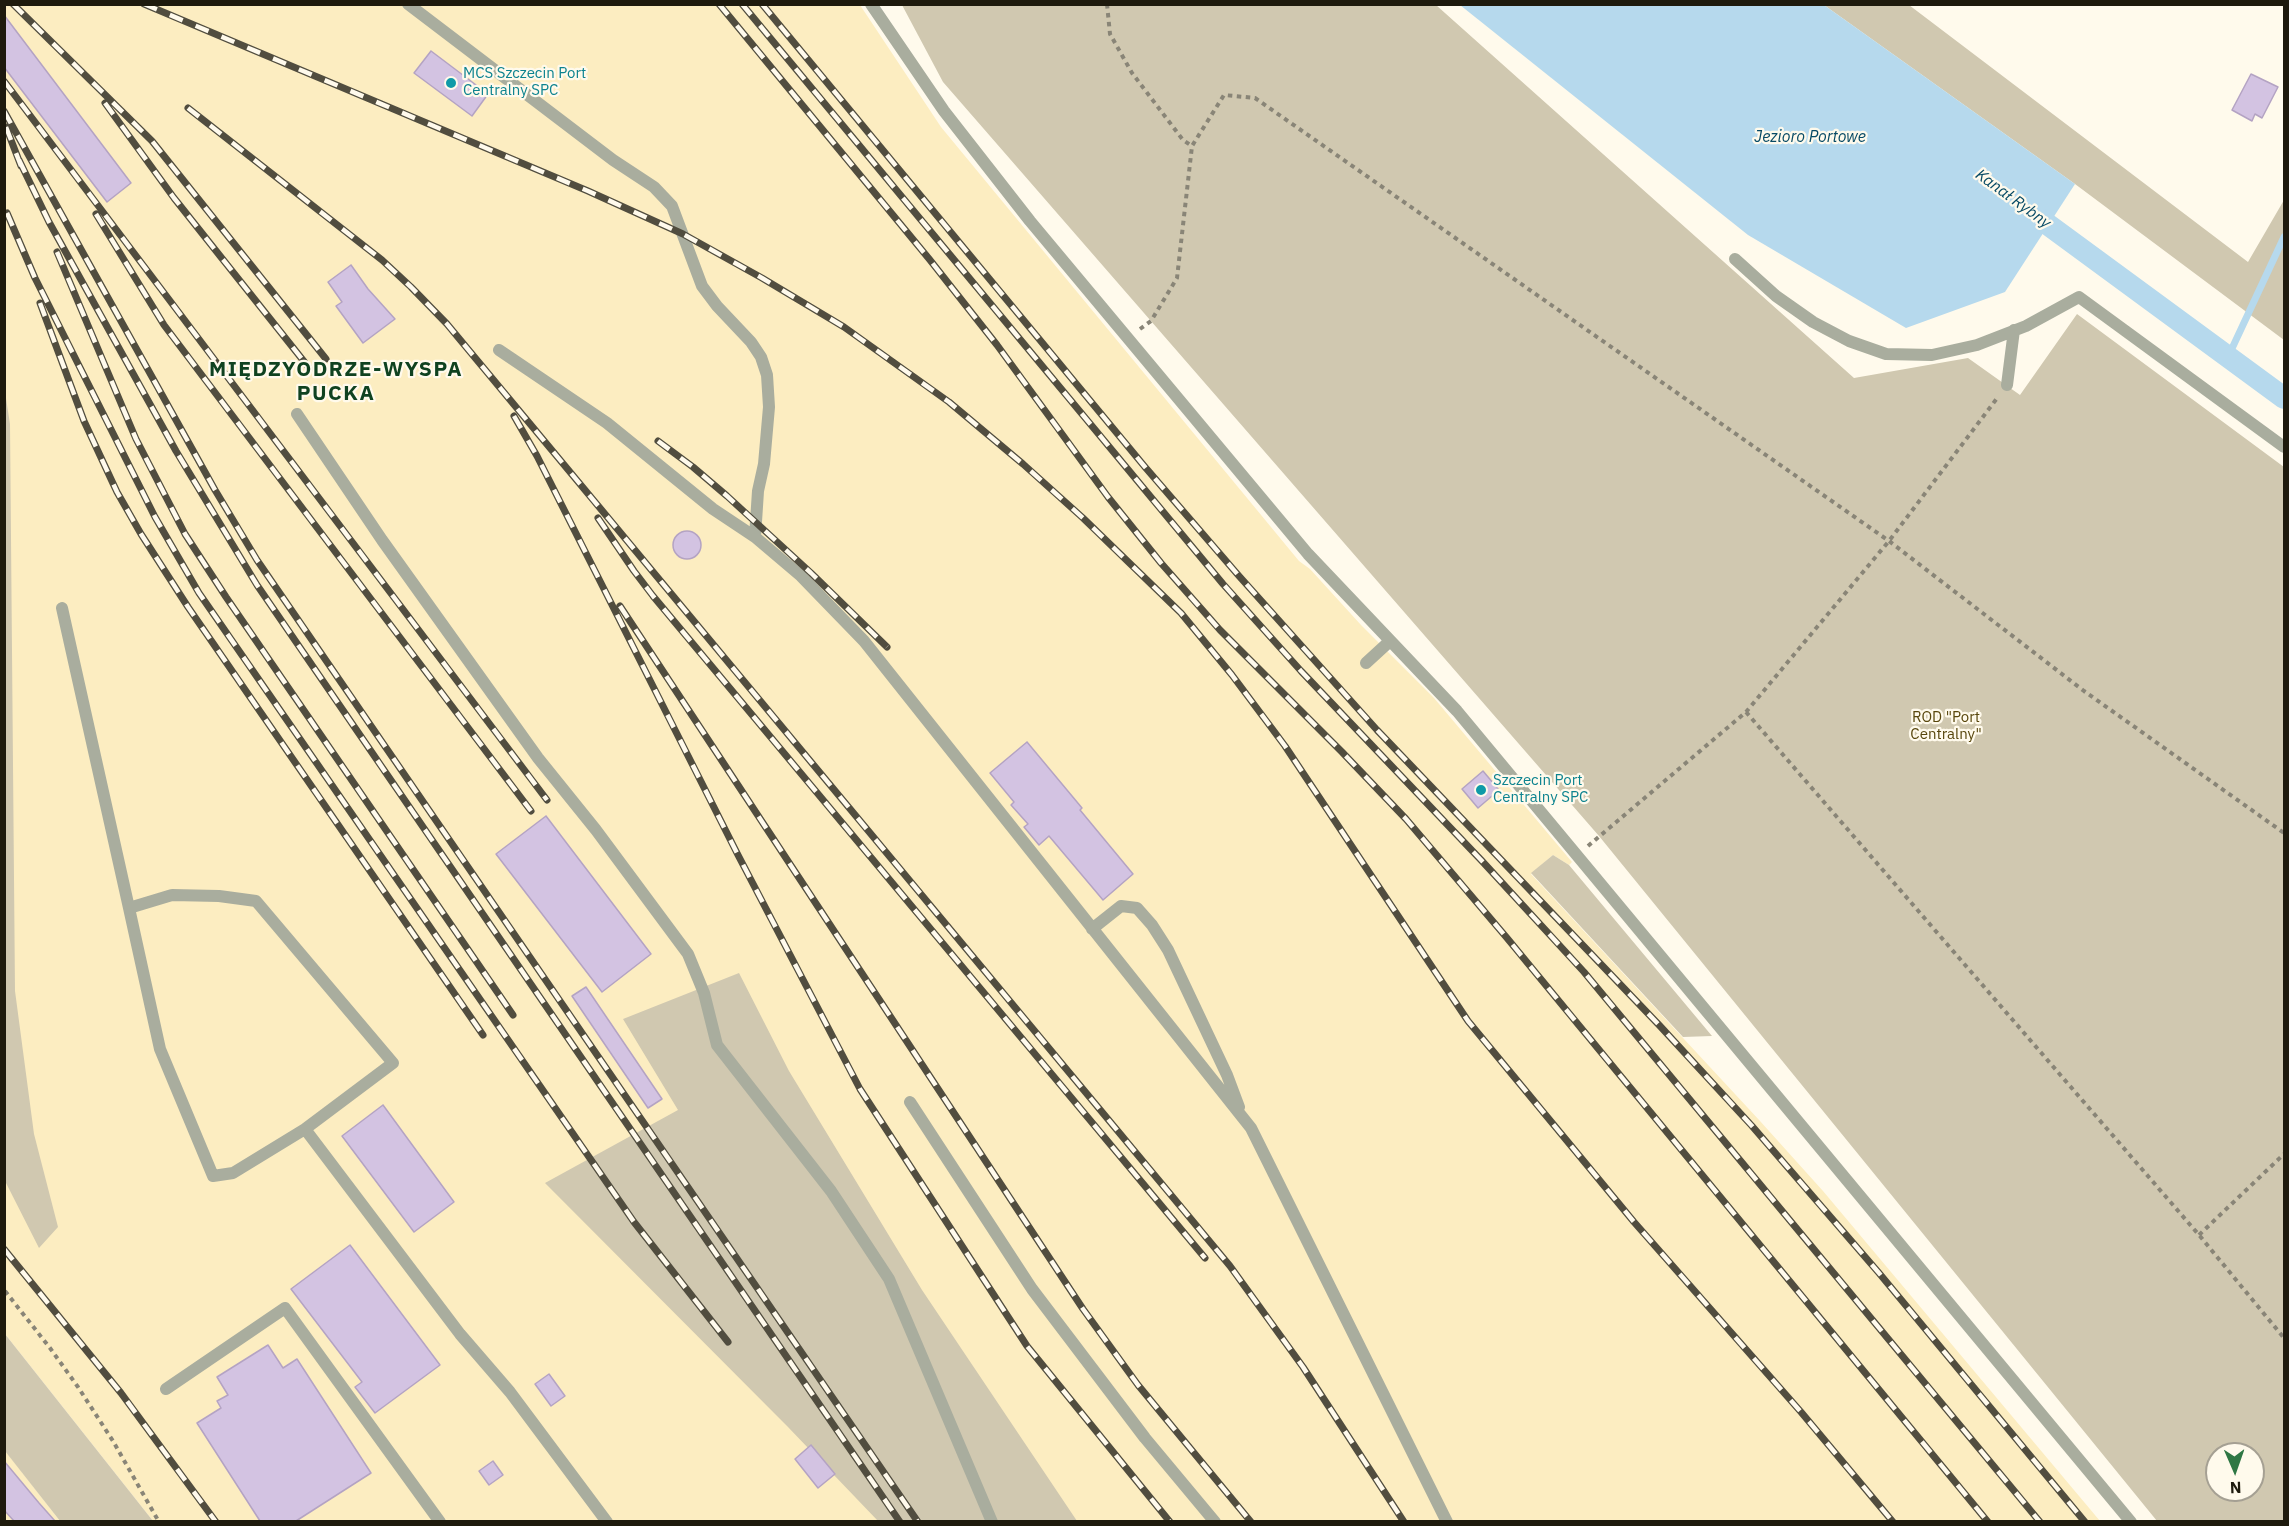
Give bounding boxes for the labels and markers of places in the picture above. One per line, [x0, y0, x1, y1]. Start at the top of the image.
place label: MCS Szczecin Port Centralny SPC [463, 65, 586, 100]
marker: MCS Szczecin Port Centralny SPC [444, 76, 458, 90]
place label: Szczecin Port Centralny SPC [1493, 772, 1588, 807]
marker: Szczecin Port Centralny SPC [1474, 783, 1488, 797]

